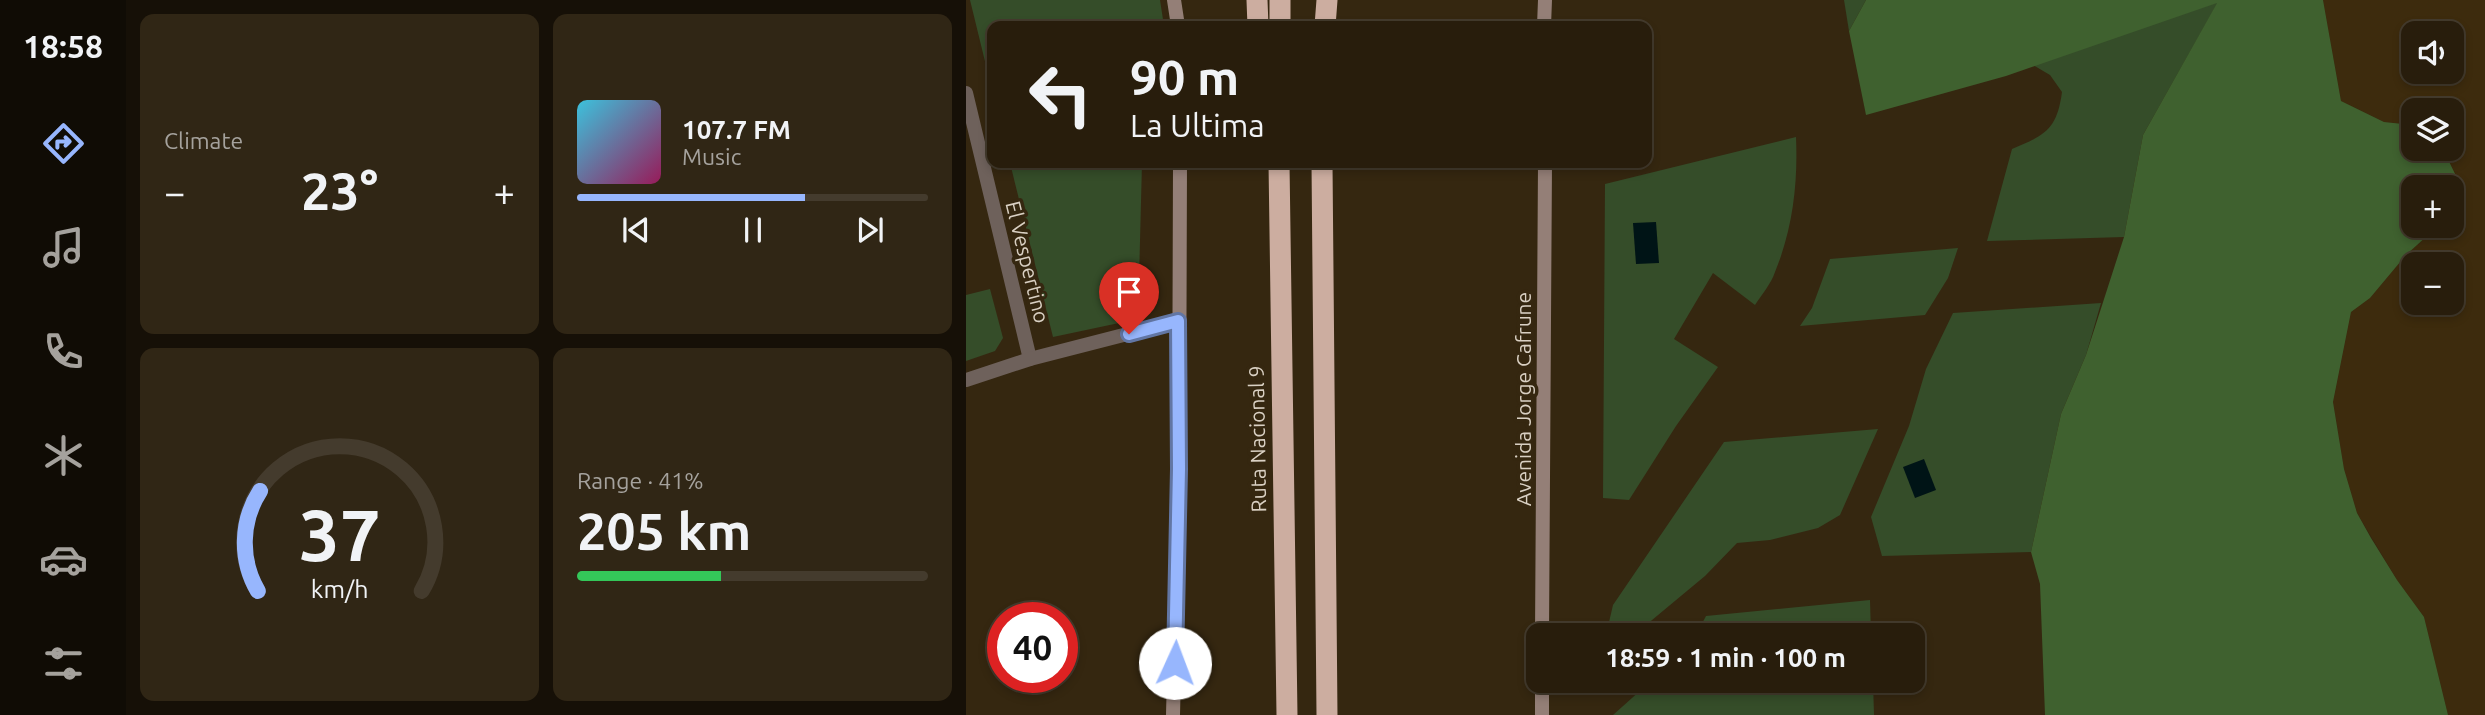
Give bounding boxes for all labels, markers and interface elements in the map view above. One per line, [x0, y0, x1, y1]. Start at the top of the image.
map controls [2401, 21, 2464, 315]
button: sound [2401, 21, 2464, 84]
text: 18:58 [23, 28, 103, 64]
icon: left [1015, 49, 1106, 140]
text: 90 m [1130, 49, 1239, 104]
button: layers [2401, 98, 2464, 161]
text: La Ultima [1130, 107, 1265, 143]
text: 107.7 FM [682, 115, 791, 144]
icon: directions [39, 119, 88, 168]
text: Climate [164, 128, 243, 153]
text: Music [682, 144, 741, 169]
text: 23° [301, 162, 378, 220]
text: − [164, 171, 185, 213]
text: + [494, 171, 515, 213]
button: + [2401, 175, 2464, 238]
street label: El Vespertino [1001, 199, 1055, 325]
icon: previous [617, 211, 655, 249]
icon: pause [734, 211, 772, 249]
icon: next [851, 211, 889, 249]
icon: music [39, 223, 88, 272]
button: − [2401, 252, 2464, 315]
pin [1099, 262, 1159, 334]
icon: arrive [1110, 273, 1148, 311]
street label: Avenida Jorge Cafrune [1511, 292, 1535, 506]
icon: phone [39, 327, 88, 376]
street label: Ruta Nacional 9 [1244, 365, 1270, 513]
icon: climate [39, 431, 88, 480]
text: Range · 41% [577, 468, 704, 493]
text: 37 [298, 493, 381, 575]
text: 205 km [577, 502, 751, 560]
icon: car [39, 535, 88, 584]
text: km/h [311, 574, 368, 602]
speed limit sign: 40 [987, 602, 1078, 693]
position arrow [1138, 626, 1212, 700]
icon: filters [39, 639, 88, 688]
text: 18:59 · 1 min · 100 m [1605, 643, 1846, 672]

